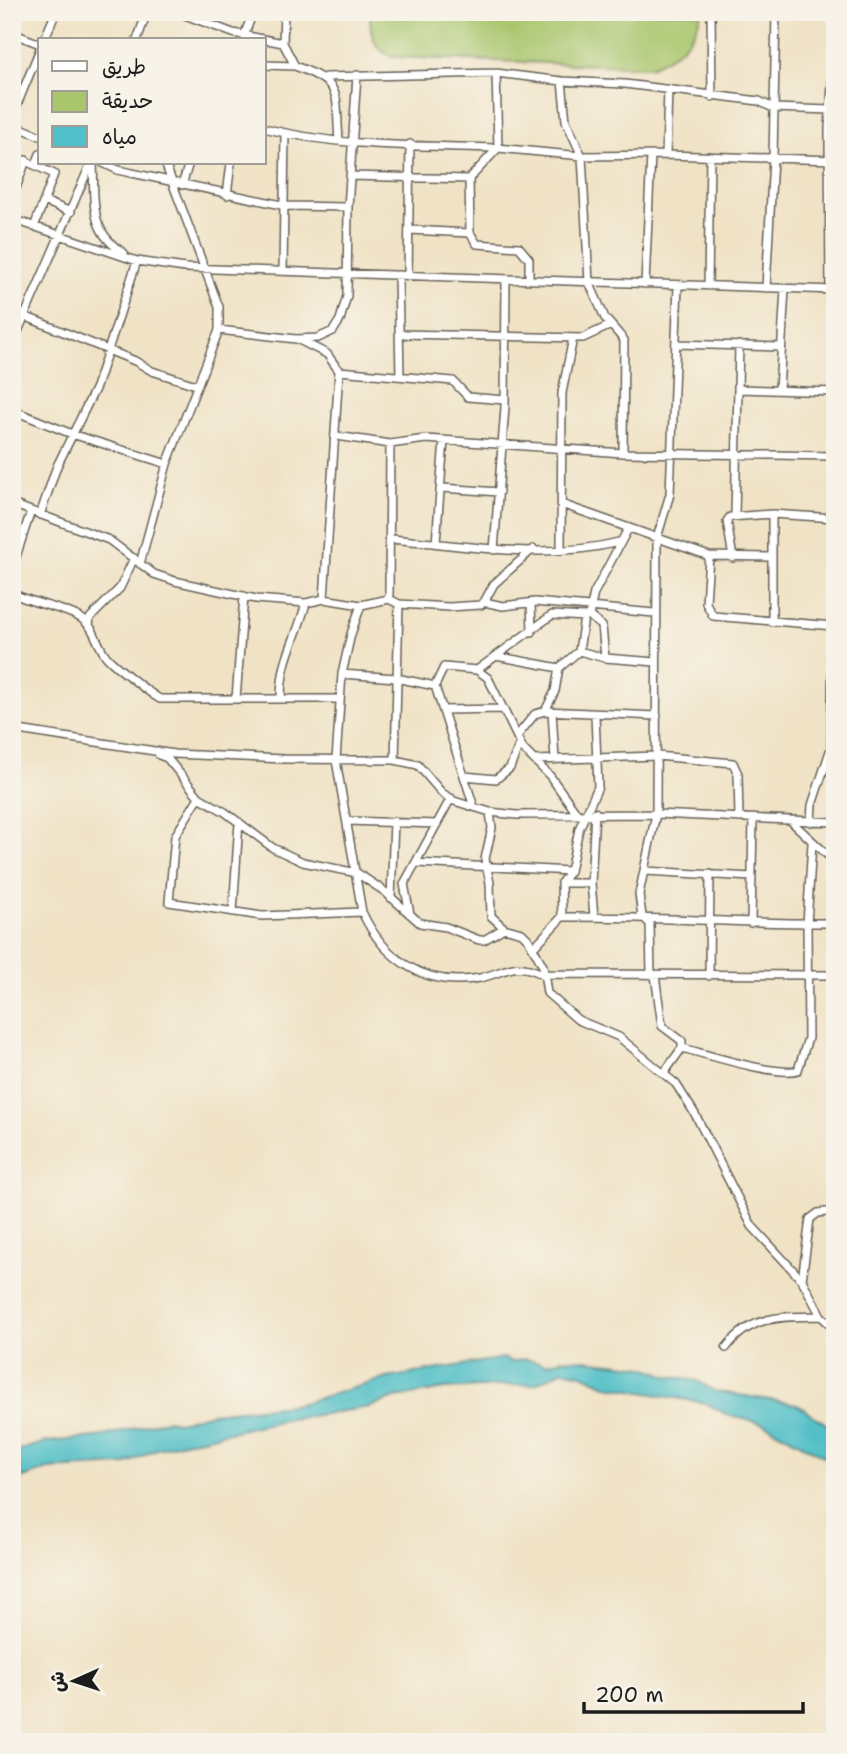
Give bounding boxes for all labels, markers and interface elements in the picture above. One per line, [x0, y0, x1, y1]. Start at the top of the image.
legend [38, 38, 266, 164]
text: طريق [102, 53, 146, 81]
text: حديقة [102, 87, 153, 115]
text: مياه [102, 123, 137, 151]
north arrow [38, 1646, 108, 1716]
scale bar [584, 1670, 803, 1714]
text: ش [44, 1671, 71, 1693]
text: 200 m [595, 1681, 664, 1709]

